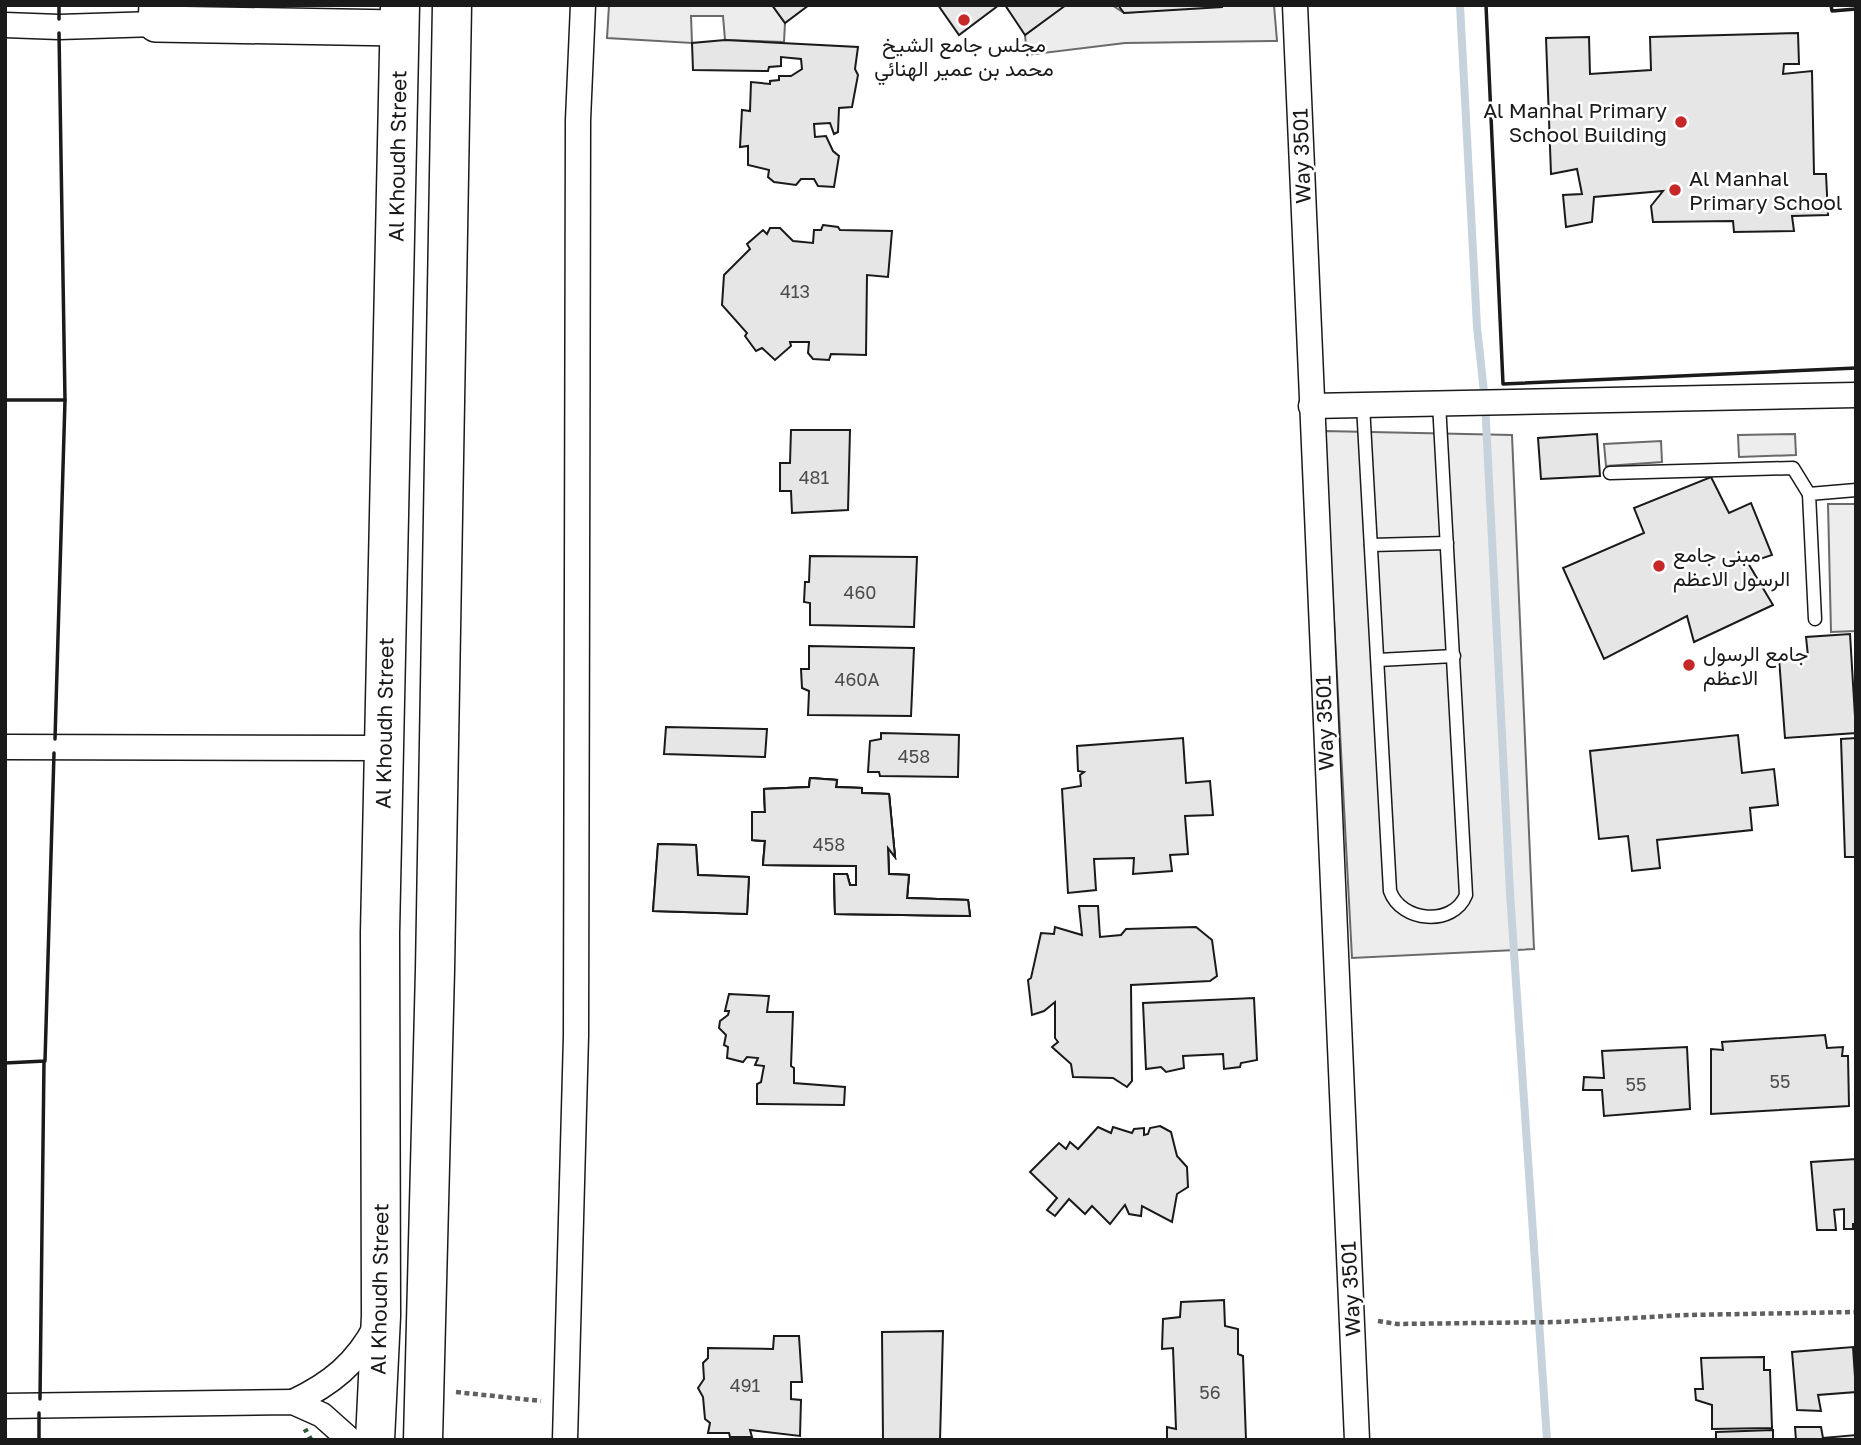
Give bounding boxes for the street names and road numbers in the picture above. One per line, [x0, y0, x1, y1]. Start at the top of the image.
street label: Al Khoudh Street [383, 70, 411, 242]
street label: Way 3501 [1286, 108, 1316, 204]
street label: Al Khoudh Street [370, 637, 398, 809]
street label: Way 3501 [1309, 675, 1339, 771]
street label: Al Khoudh Street [365, 1203, 393, 1375]
street label: Way 3501 [1335, 1241, 1365, 1337]

